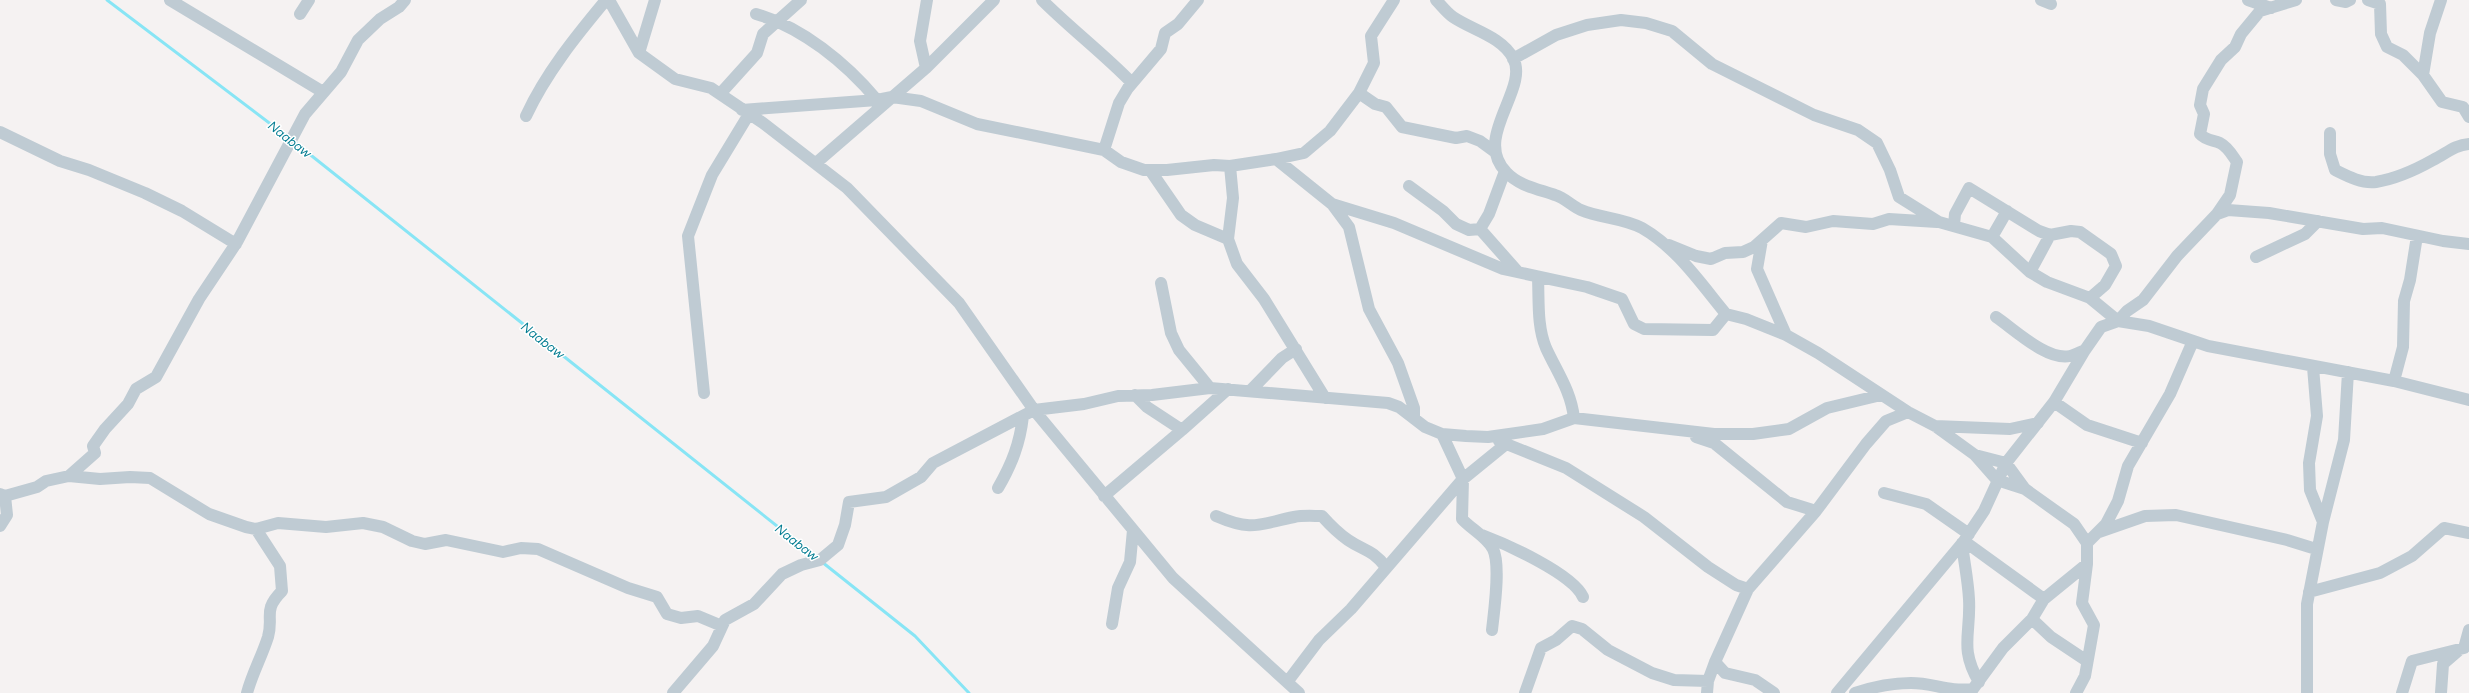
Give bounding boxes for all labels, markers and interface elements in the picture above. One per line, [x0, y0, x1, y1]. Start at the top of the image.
water label: Naabaw [265, 118, 315, 161]
water label: Naabaw [518, 319, 568, 362]
water label: Naabaw [772, 521, 822, 564]

